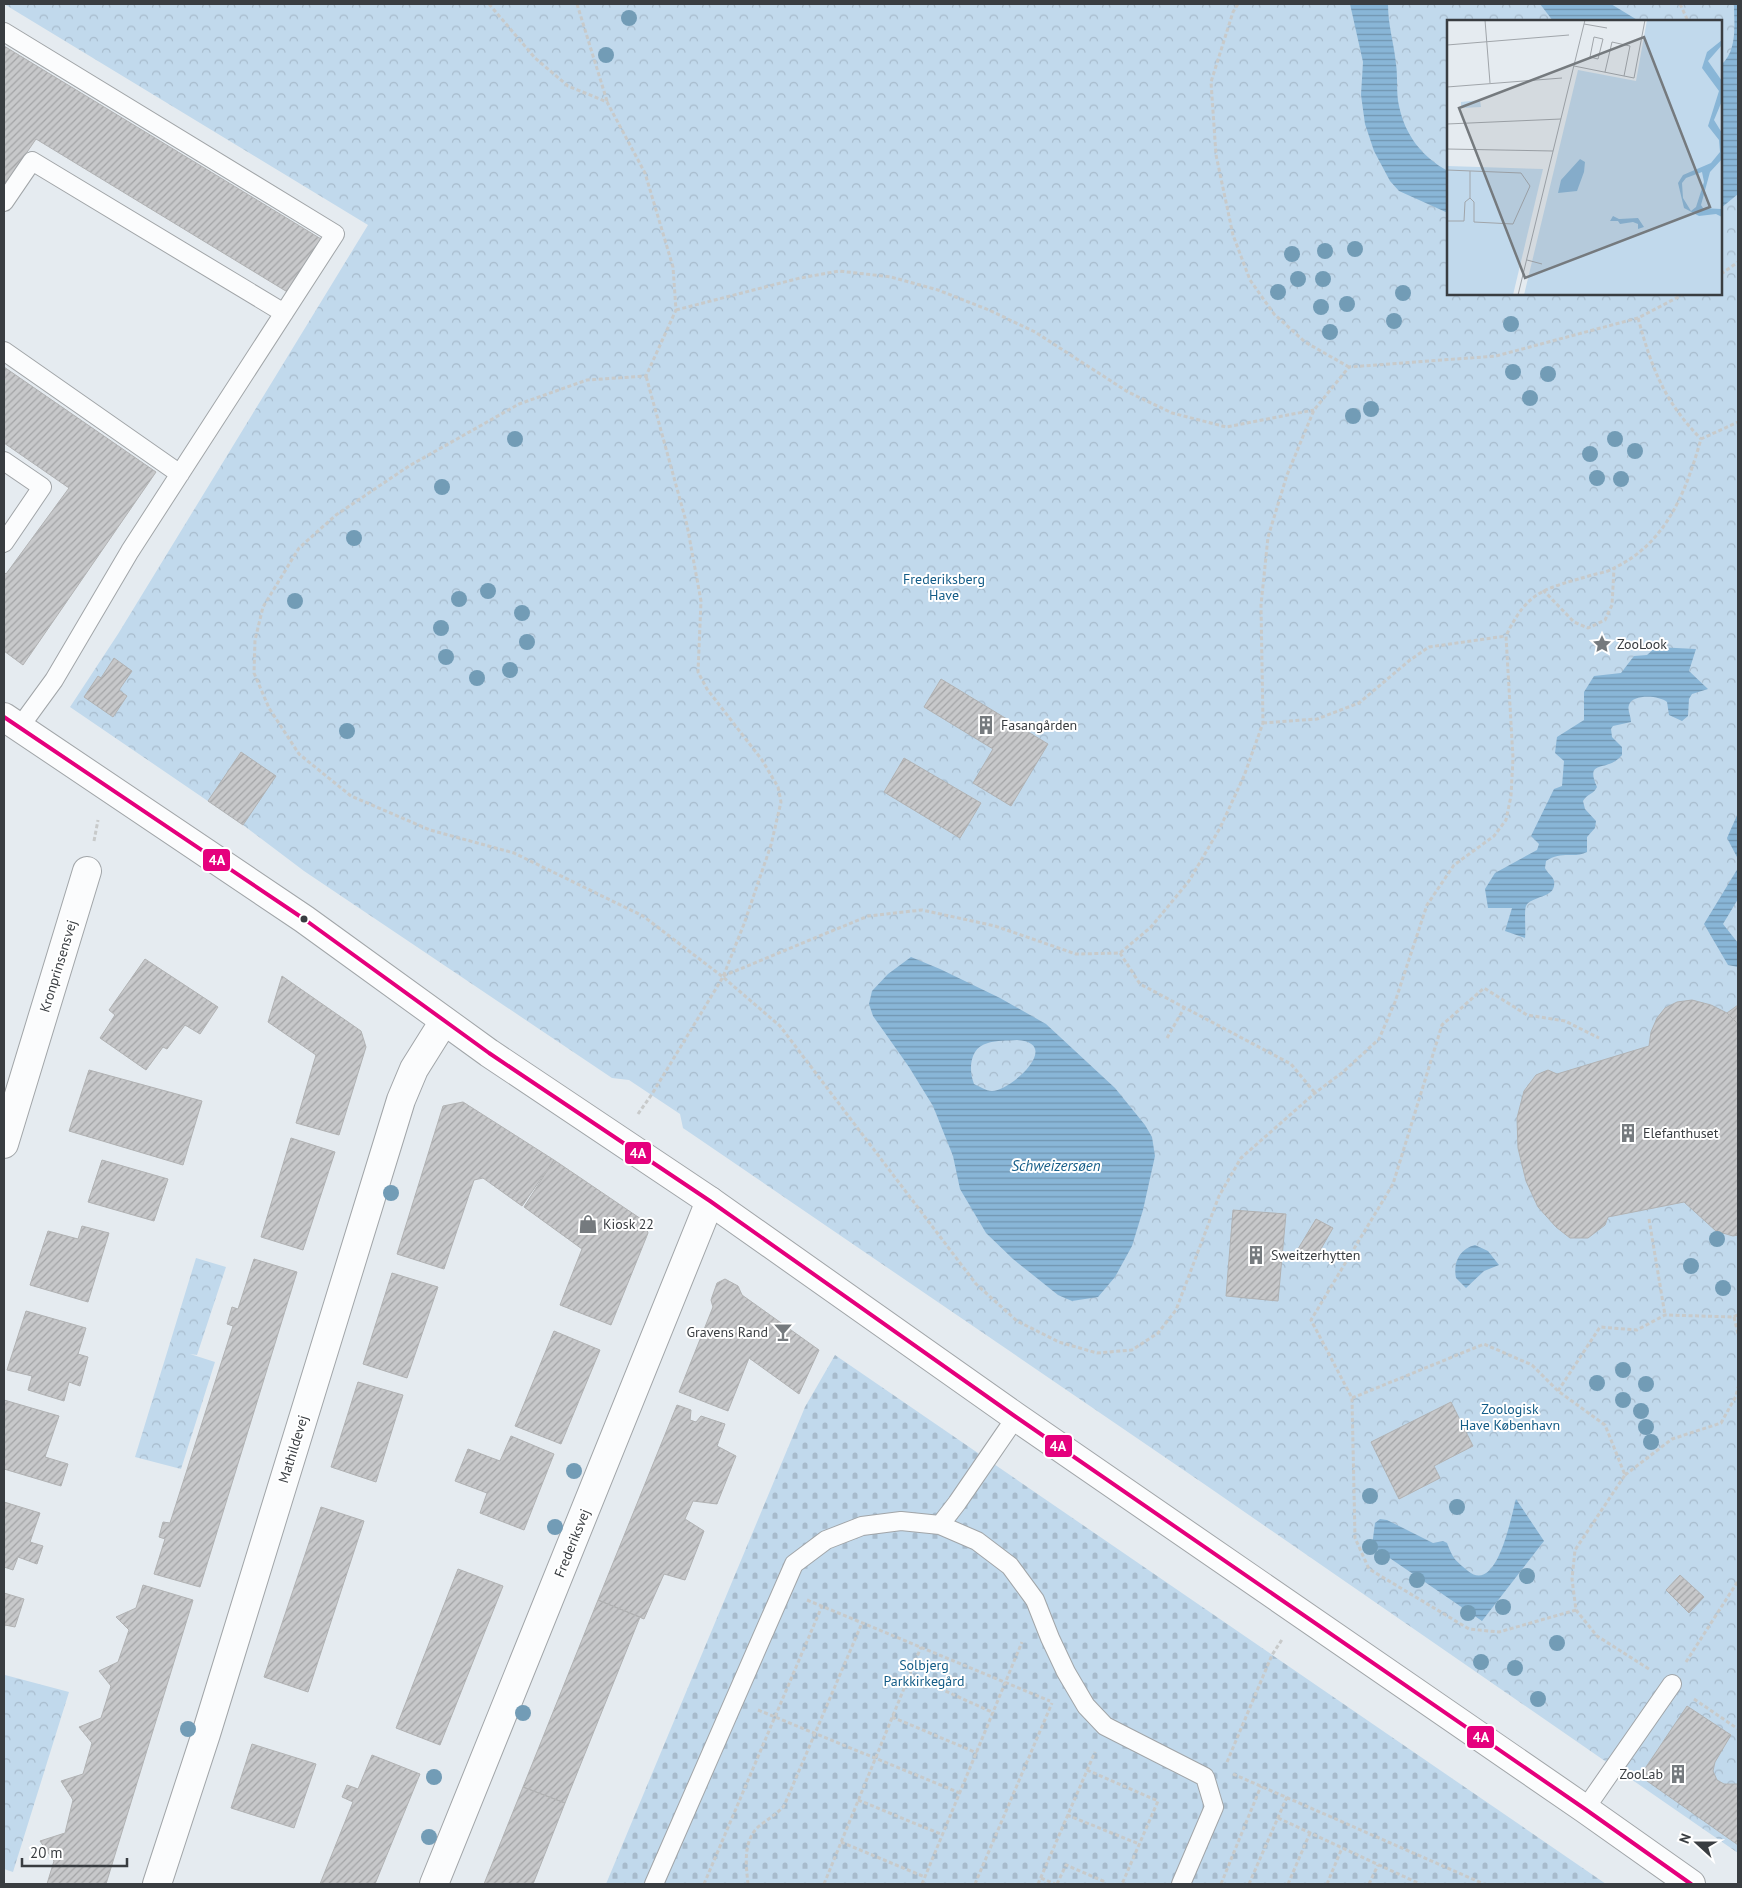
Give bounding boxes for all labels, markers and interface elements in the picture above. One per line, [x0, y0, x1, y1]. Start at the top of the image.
inset map [1447, 20, 1722, 295]
park label: Frederiksberg Have [903, 570, 985, 604]
place icon: ZooLook [1591, 633, 1613, 655]
place label: ZooLook [1617, 635, 1667, 653]
building icon: Fasangården [975, 714, 997, 736]
place label: Fasangården [1001, 716, 1077, 734]
line badge: 4A [202, 848, 231, 872]
text: 4A [209, 851, 226, 869]
unlabelled marker [299, 914, 309, 924]
street label: Kronprinsensvej [35, 918, 81, 1014]
building icon: Elefanthuset [1617, 1122, 1639, 1144]
place label: Elefanthuset [1643, 1124, 1719, 1142]
line badge: 4A [624, 1141, 652, 1165]
text: 4A [630, 1144, 647, 1162]
water label: Schweizersøen [1011, 1156, 1101, 1175]
shop icon: Kiosk 22 [577, 1213, 599, 1235]
place label: Kiosk 22 [603, 1215, 654, 1233]
building icon: Sweitzerhytten [1245, 1244, 1267, 1266]
place label: Sweitzerhytten [1271, 1246, 1360, 1264]
bar icon: Gravens Rand [772, 1321, 794, 1343]
place label: Gravens Rand [686, 1323, 768, 1341]
park label: Zoologisk Have København [1460, 1400, 1560, 1434]
street label: Mathildevej [274, 1413, 312, 1485]
line badge: 4A [1044, 1434, 1073, 1458]
text: 4A [1050, 1437, 1067, 1455]
street label: Frederiksvej [550, 1506, 594, 1580]
park label: Solbjerg Parkkirkegård [883, 1656, 965, 1690]
line badge: 4A [1466, 1725, 1495, 1749]
text: 4A [1473, 1728, 1490, 1746]
building icon: ZooLab [1667, 1763, 1689, 1785]
place label: ZooLab [1620, 1765, 1663, 1783]
north arrow [1672, 1818, 1722, 1868]
text: N [1675, 1831, 1695, 1846]
scale bar [22, 1836, 128, 1868]
text: 20 m [30, 1843, 63, 1862]

